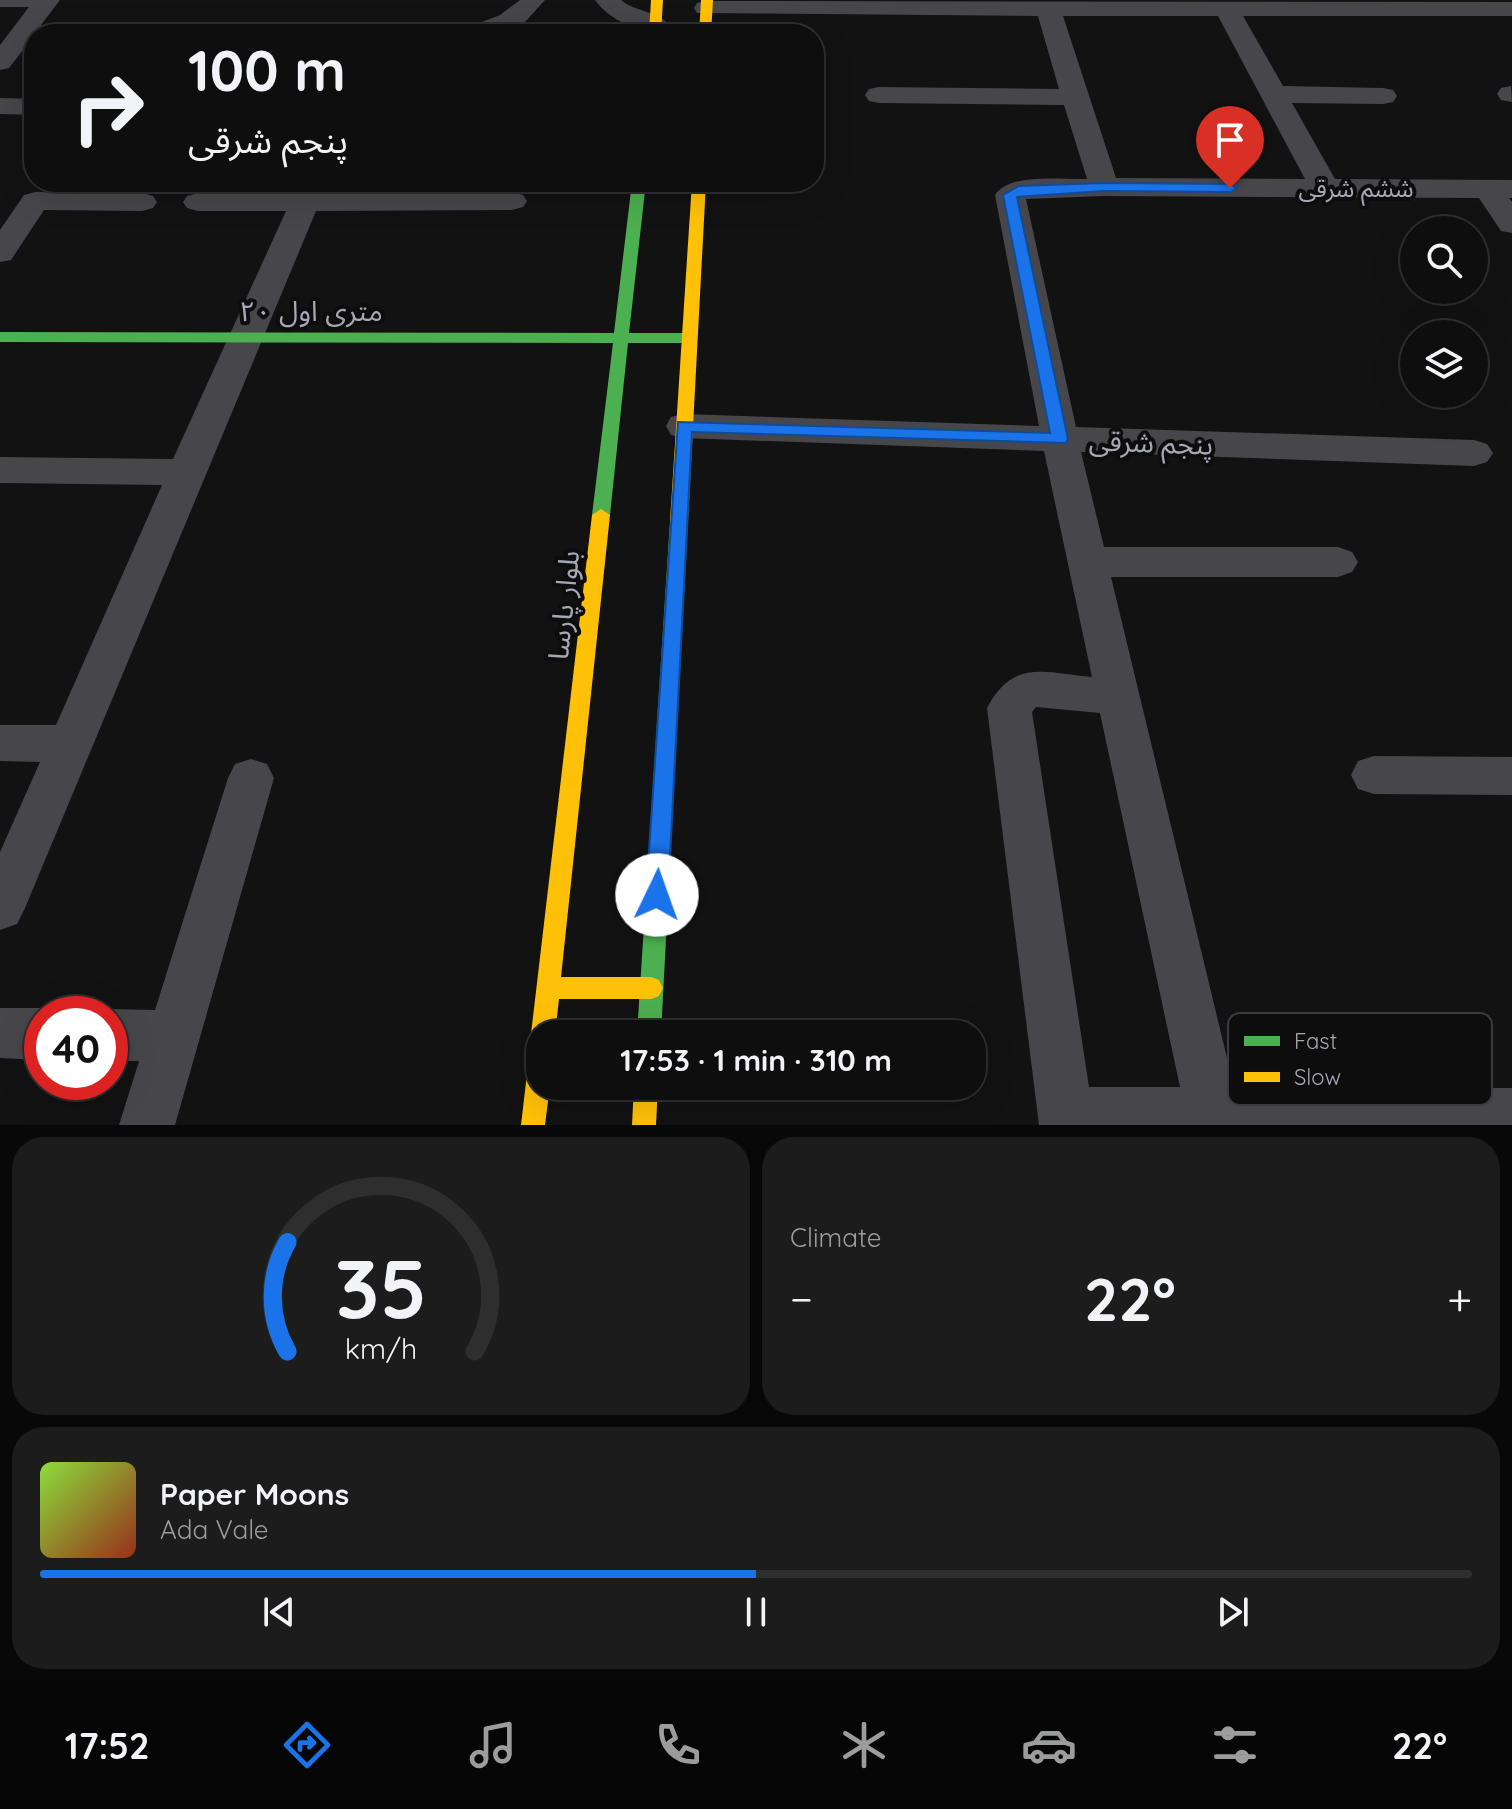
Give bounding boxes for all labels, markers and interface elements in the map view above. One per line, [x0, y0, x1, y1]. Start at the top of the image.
text: 100 m [188, 35, 346, 105]
icon: right [56, 56, 160, 160]
pin [1196, 106, 1264, 188]
text: پنجم شرقی [188, 117, 348, 162]
icon: arrive [1208, 118, 1252, 162]
street label: ششم شرقی [1298, 173, 1414, 206]
map controls [1400, 216, 1488, 408]
button: search [1400, 216, 1488, 304]
street label: ۲۰ متری اول [239, 293, 383, 328]
button: layers [1400, 320, 1488, 408]
street label: پنجم شرقی [1088, 422, 1214, 467]
street label: بلوار پارسا [540, 549, 587, 662]
position arrow [615, 853, 699, 937]
speed limit sign: 40 [24, 996, 128, 1100]
legend [1228, 1013, 1492, 1105]
text: Fast [1294, 1027, 1337, 1055]
text: 17:53 · 1 min · 310 m [620, 1041, 892, 1079]
text: Slow [1294, 1063, 1341, 1091]
text: Climate [790, 1221, 881, 1254]
text: 35 [335, 1235, 427, 1339]
text: 22° [1084, 1261, 1176, 1336]
text: − [790, 1271, 813, 1326]
text: + [1447, 1271, 1472, 1326]
text: km/h [345, 1330, 417, 1366]
text: Paper Moons [160, 1475, 349, 1513]
text: Ada Vale [160, 1513, 269, 1546]
icon: previous [257, 1590, 301, 1634]
icon: pause [734, 1590, 778, 1634]
icon: next [1211, 1590, 1255, 1634]
icon: directions [279, 1717, 335, 1773]
icon: music [465, 1717, 521, 1773]
icon: phone [650, 1717, 706, 1773]
icon: climate [836, 1717, 892, 1773]
icon: car [1021, 1717, 1077, 1773]
icon: filters [1207, 1717, 1263, 1773]
text: 17:52 [65, 1723, 150, 1768]
text: 22° [1392, 1723, 1447, 1768]

